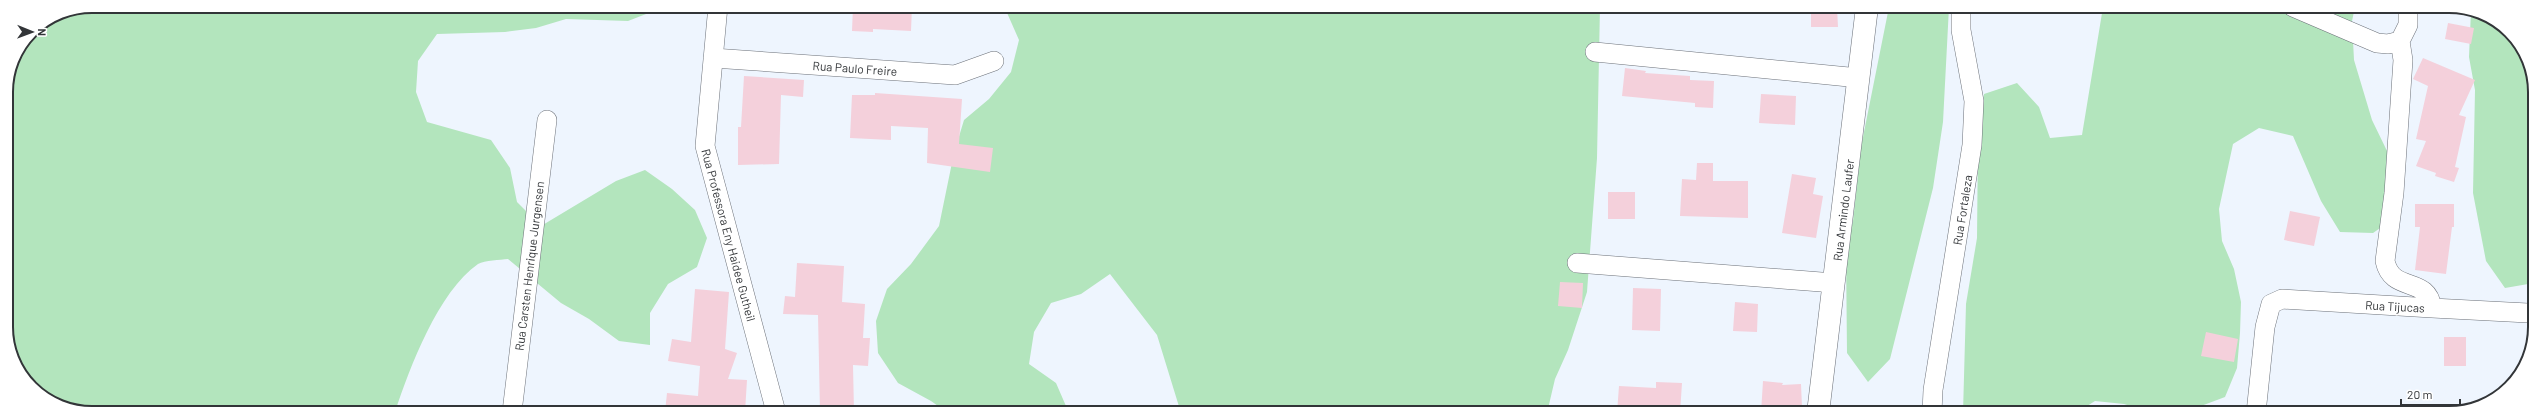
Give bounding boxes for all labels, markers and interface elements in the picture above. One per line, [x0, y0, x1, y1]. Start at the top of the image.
north arrow [12, 12, 52, 52]
text: N [36, 28, 49, 36]
street label: Rua Paulo Freire [812, 58, 898, 78]
street label: Rua Professora Eny Haidee Gutheil [699, 147, 759, 323]
street label: Rua Armindo Laufer [1830, 158, 1856, 262]
street label: Rua Fortaleza [1950, 174, 1974, 246]
street label: Rua Carsten Henrique Jurgensen [512, 180, 546, 352]
street label: Rua Tijucas [2365, 297, 2425, 315]
scale bar [2401, 381, 2460, 407]
text: 20 m [2407, 387, 2433, 401]

